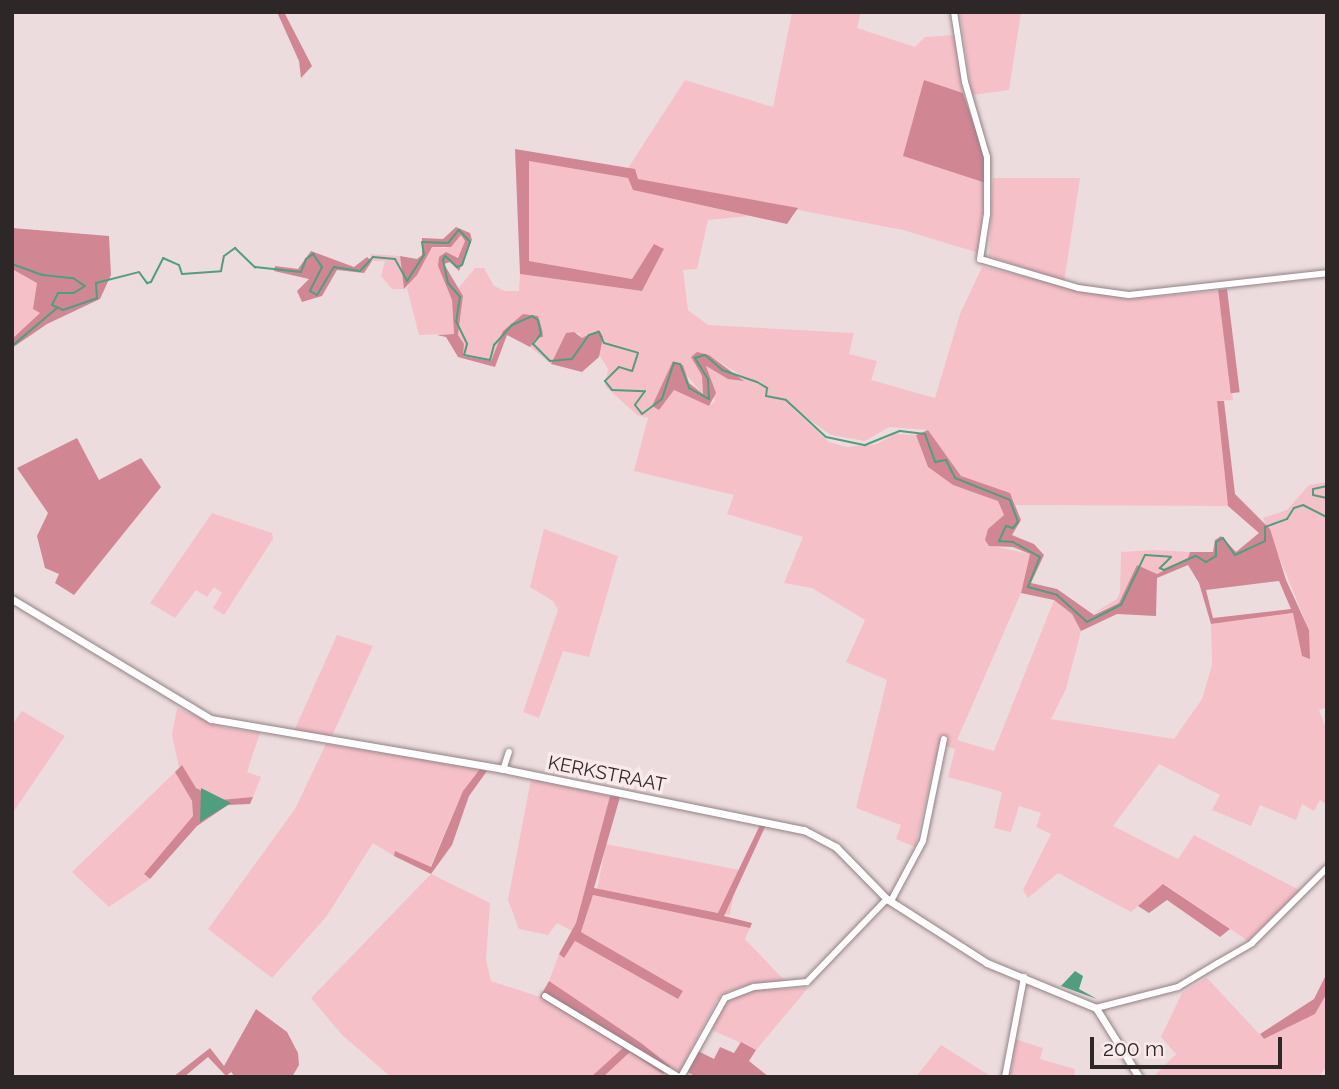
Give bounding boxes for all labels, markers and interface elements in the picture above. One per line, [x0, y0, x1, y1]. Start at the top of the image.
street label: KERKSTRAAT [546, 751, 668, 797]
scale bar [1094, 1023, 1286, 1066]
text: 200 m [1103, 1036, 1164, 1061]

